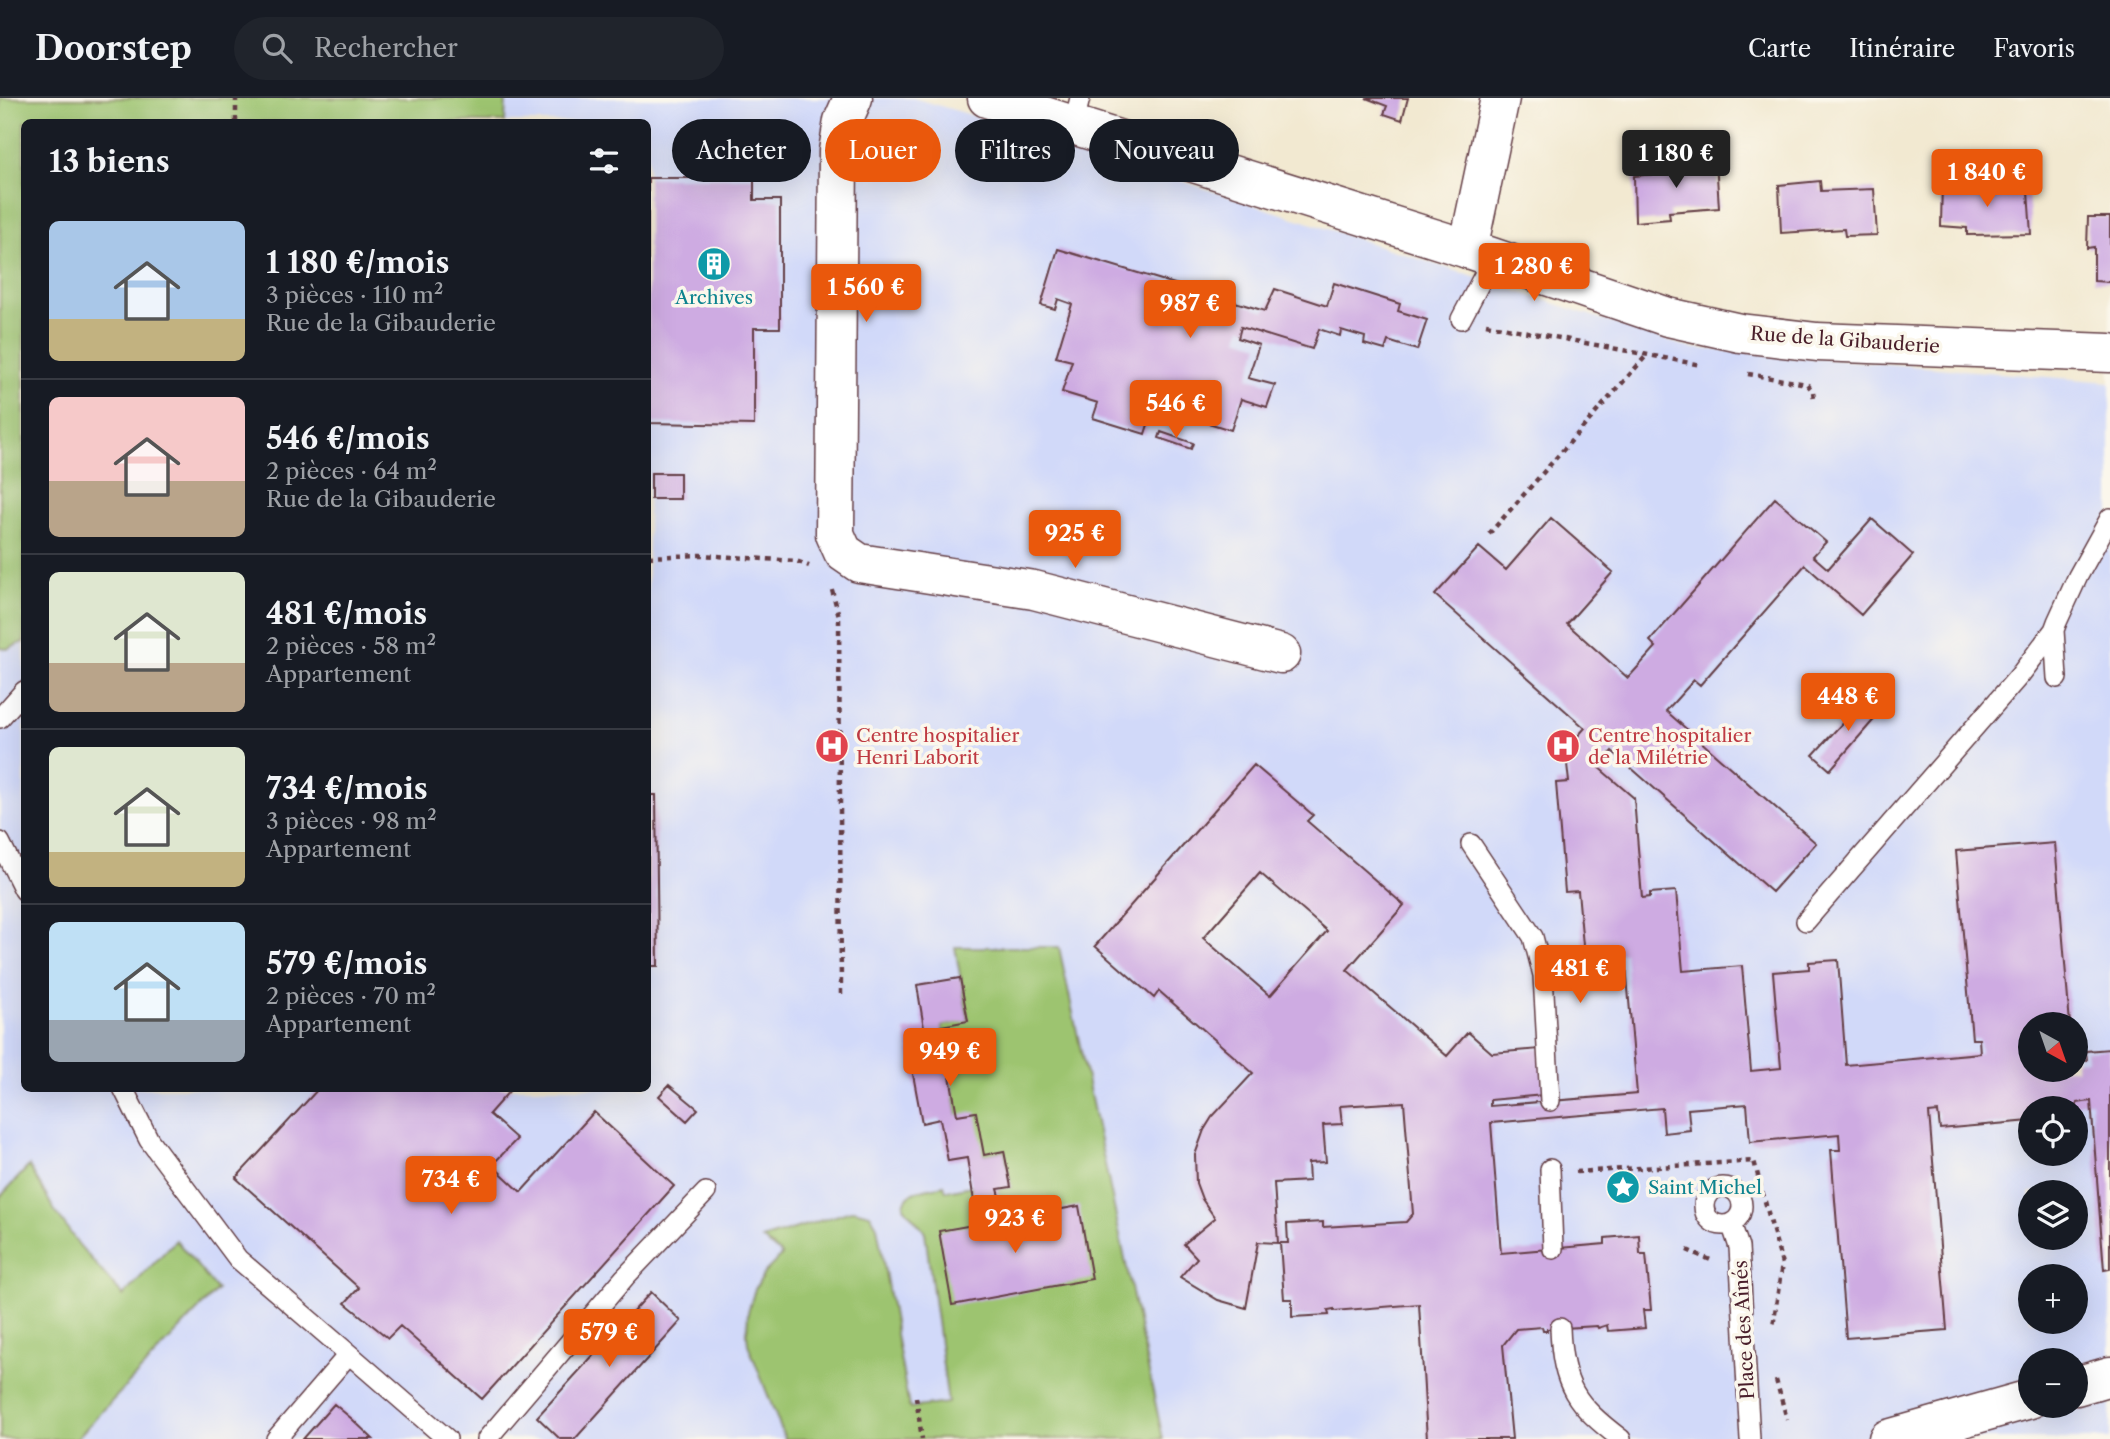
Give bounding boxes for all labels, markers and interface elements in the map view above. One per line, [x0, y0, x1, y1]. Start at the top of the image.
search box [234, 17, 724, 80]
text: Doorstep [35, 28, 192, 69]
icon: search [258, 29, 296, 67]
text: Rechercher [314, 32, 458, 64]
text: Carte [1748, 34, 1811, 63]
text: Itinéraire [1849, 34, 1955, 63]
text: Favoris [1993, 34, 2075, 63]
chip: Acheter [672, 119, 811, 182]
chip: Louer [825, 119, 941, 182]
chip: Filtres [955, 119, 1075, 182]
chip: Nouveau [1089, 119, 1239, 182]
pin: 1 180 € [1611, 130, 1741, 190]
text: 1 180 € [1638, 139, 1714, 167]
icon: filters [585, 142, 623, 180]
text: 13 biens [49, 143, 170, 180]
pin: 1 840 € [1922, 150, 2052, 209]
text: 1 840 € [1948, 158, 2026, 186]
text: 1 180 €/mois [266, 244, 449, 281]
pin: 1 280 € [1469, 244, 1599, 303]
building icon: Archives [695, 245, 733, 283]
icon: home [105, 249, 189, 333]
text: 1 280 € [1495, 252, 1573, 280]
pin: 1 560 € [801, 264, 931, 324]
text: 1 560 € [827, 273, 905, 301]
pin: 987 € [1141, 280, 1239, 340]
text: 3 pièces · 110 m² [266, 281, 443, 309]
place label: Archives [674, 286, 753, 309]
text: 987 € [1160, 289, 1220, 317]
text: Rue de la Gibauderie [266, 309, 496, 337]
street label: Rue de la Gibauderie [1749, 322, 1941, 358]
pin: 546 € [1127, 380, 1225, 440]
text: 546 € [1146, 389, 1206, 417]
text: 546 €/mois [266, 420, 430, 457]
icon: home [105, 425, 189, 509]
text: 2 pièces · 64 m² [266, 457, 437, 485]
text: Rue de la Gibauderie [266, 485, 496, 513]
pin: 925 € [1026, 510, 1124, 570]
text: 925 € [1045, 519, 1105, 547]
text: 481 €/mois [266, 595, 427, 632]
icon: home [105, 600, 189, 684]
text: 2 pièces · 58 m² [266, 632, 436, 660]
text: Appartement [266, 660, 411, 688]
pin: 448 € [1799, 674, 1897, 733]
text: 448 € [1817, 682, 1879, 710]
place label: Centre hospitalier Henri Laborit [856, 724, 1019, 769]
place label: Centre hospitalier de la Milétrie [1588, 724, 1751, 769]
hospital icon: Centre hospitalier Henri Laborit [813, 727, 851, 765]
hospital icon: Centre hospitalier de la Milétrie [1544, 727, 1582, 765]
text: 734 €/mois [266, 770, 428, 807]
icon: home [105, 775, 189, 859]
text: 3 pièces · 98 m² [266, 807, 437, 835]
text: Appartement [266, 835, 411, 863]
text: 579 €/mois [266, 945, 428, 982]
pin: 481 € [1531, 946, 1629, 1005]
icon: home [105, 950, 189, 1034]
text: 481 € [1551, 954, 1609, 982]
text: 2 pièces · 70 m² [266, 982, 436, 1010]
text: Appartement [266, 1010, 411, 1038]
north arrow [2018, 1012, 2088, 1082]
map controls [2018, 1012, 2088, 1418]
pin: 949 € [901, 1028, 999, 1088]
text: 949 € [919, 1037, 981, 1065]
button: locate [2018, 1096, 2088, 1166]
pin: 734 € [402, 1156, 500, 1216]
text: 734 € [421, 1165, 481, 1193]
place icon: Saint Michel [1604, 1168, 1642, 1206]
place label: Saint Michel [1648, 1176, 1762, 1199]
button: layers [2018, 1180, 2088, 1250]
pin: 923 € [966, 1196, 1064, 1255]
text: 923 € [985, 1204, 1045, 1232]
street label: Place des Aînés [1729, 1260, 1759, 1400]
button: + [2018, 1264, 2088, 1334]
pin: 579 € [560, 1310, 658, 1369]
text: 579 € [580, 1318, 638, 1346]
button: − [2018, 1348, 2088, 1418]

